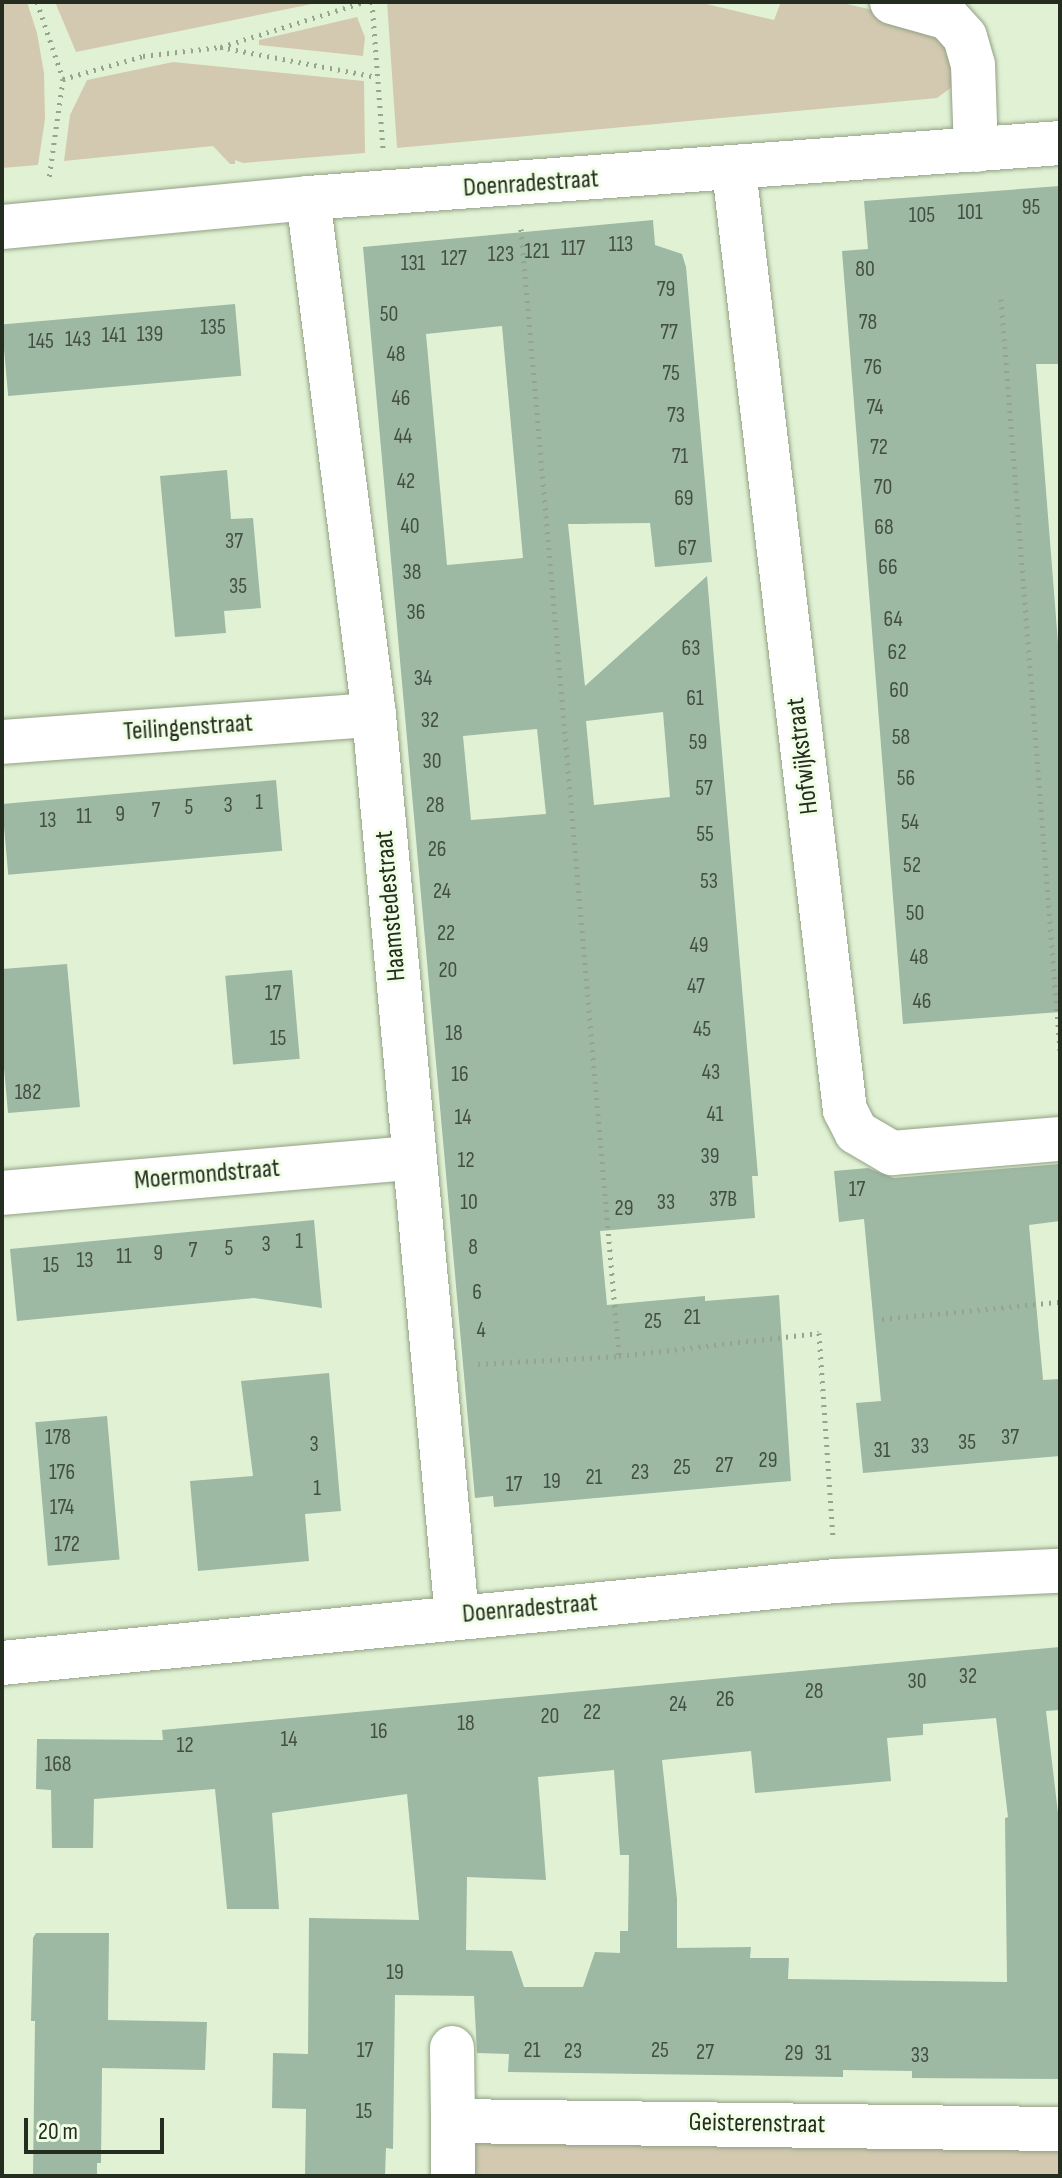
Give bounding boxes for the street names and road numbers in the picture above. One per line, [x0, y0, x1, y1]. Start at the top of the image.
street label: Doenradestraat [462, 164, 600, 204]
street label: Hofwijkstraat [780, 696, 826, 816]
street label: Teilingenstraat [122, 708, 254, 748]
street label: Haamstedestraat [369, 829, 413, 983]
street label: Moermondstraat [133, 1153, 281, 1197]
street label: Doenradestraat [461, 1588, 599, 1630]
street label: Geisterenstraat [688, 2107, 826, 2141]

